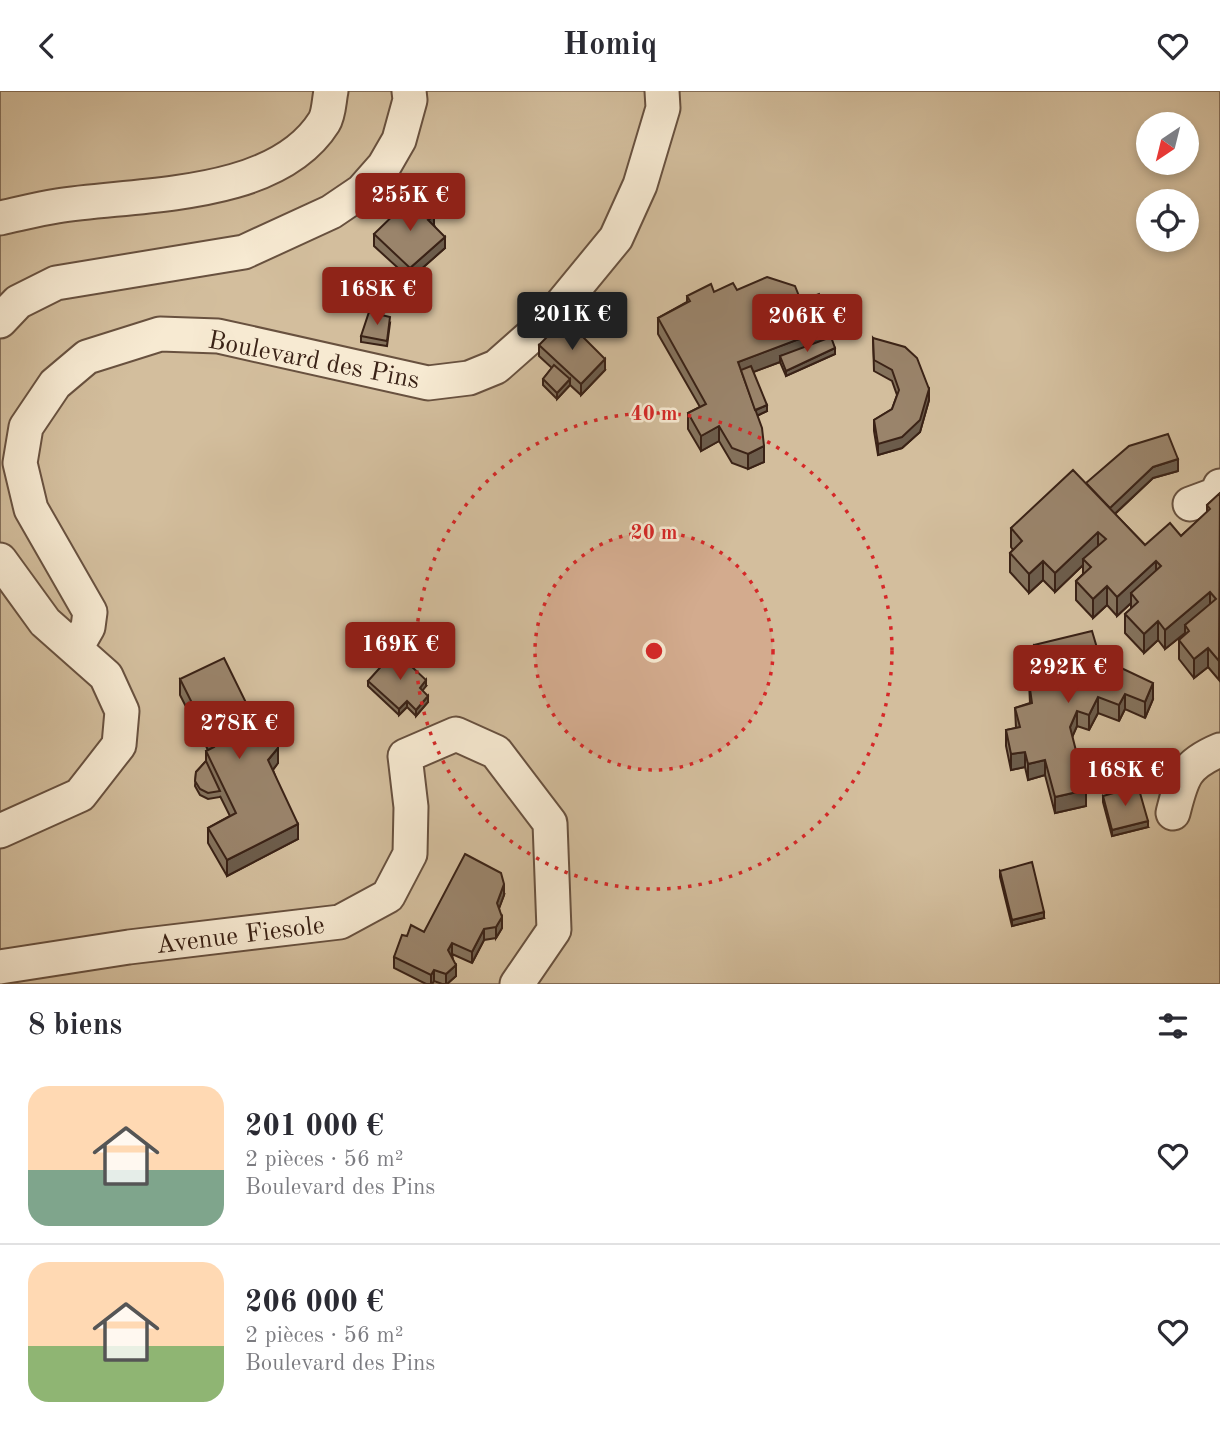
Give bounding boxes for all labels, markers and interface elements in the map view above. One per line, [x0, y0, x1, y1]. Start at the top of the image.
icon: back [28, 27, 66, 65]
icon: heart [1154, 27, 1192, 65]
text: Homiq [563, 30, 657, 62]
north arrow [1136, 112, 1199, 175]
map controls [1136, 112, 1199, 252]
pin: 255K € [353, 173, 467, 233]
text: 255K € [371, 184, 449, 207]
button: locate [1136, 189, 1199, 252]
pin: 168K € [320, 267, 434, 327]
text: 168K € [338, 278, 416, 301]
pin: 201K € [515, 293, 629, 352]
pin: 206K € [750, 295, 864, 354]
text: 201K € [533, 303, 611, 326]
text: 206K € [768, 305, 846, 328]
street label: Boulevard des Pins [206, 328, 422, 394]
text: 40 m [630, 404, 678, 425]
text: 20 m [630, 523, 678, 544]
pin: 169K € [343, 623, 457, 682]
text: 169K € [361, 633, 439, 656]
centre of rings [642, 639, 666, 663]
pin: 292K € [1011, 645, 1125, 705]
text: 292K € [1029, 656, 1107, 679]
pin: 278K € [182, 701, 296, 761]
text: 278K € [200, 712, 278, 735]
pin: 168K € [1068, 749, 1182, 808]
text: 168K € [1086, 759, 1164, 782]
street label: Avenue Fiesole [155, 913, 326, 959]
icon: filters [1154, 1007, 1192, 1045]
text: 8 biens [28, 1011, 122, 1041]
text: 201 000 € [245, 1112, 384, 1142]
icon: home [84, 1114, 168, 1198]
icon: heart [1154, 1137, 1192, 1175]
text: 2 pièces · 56 m² [245, 1148, 404, 1171]
text: Boulevard des Pins [245, 1176, 435, 1199]
text: 206 000 € [245, 1288, 384, 1318]
icon: home [84, 1290, 168, 1374]
icon: heart [1154, 1313, 1192, 1351]
text: 2 pièces · 56 m² [245, 1324, 404, 1347]
text: Boulevard des Pins [245, 1352, 435, 1375]

